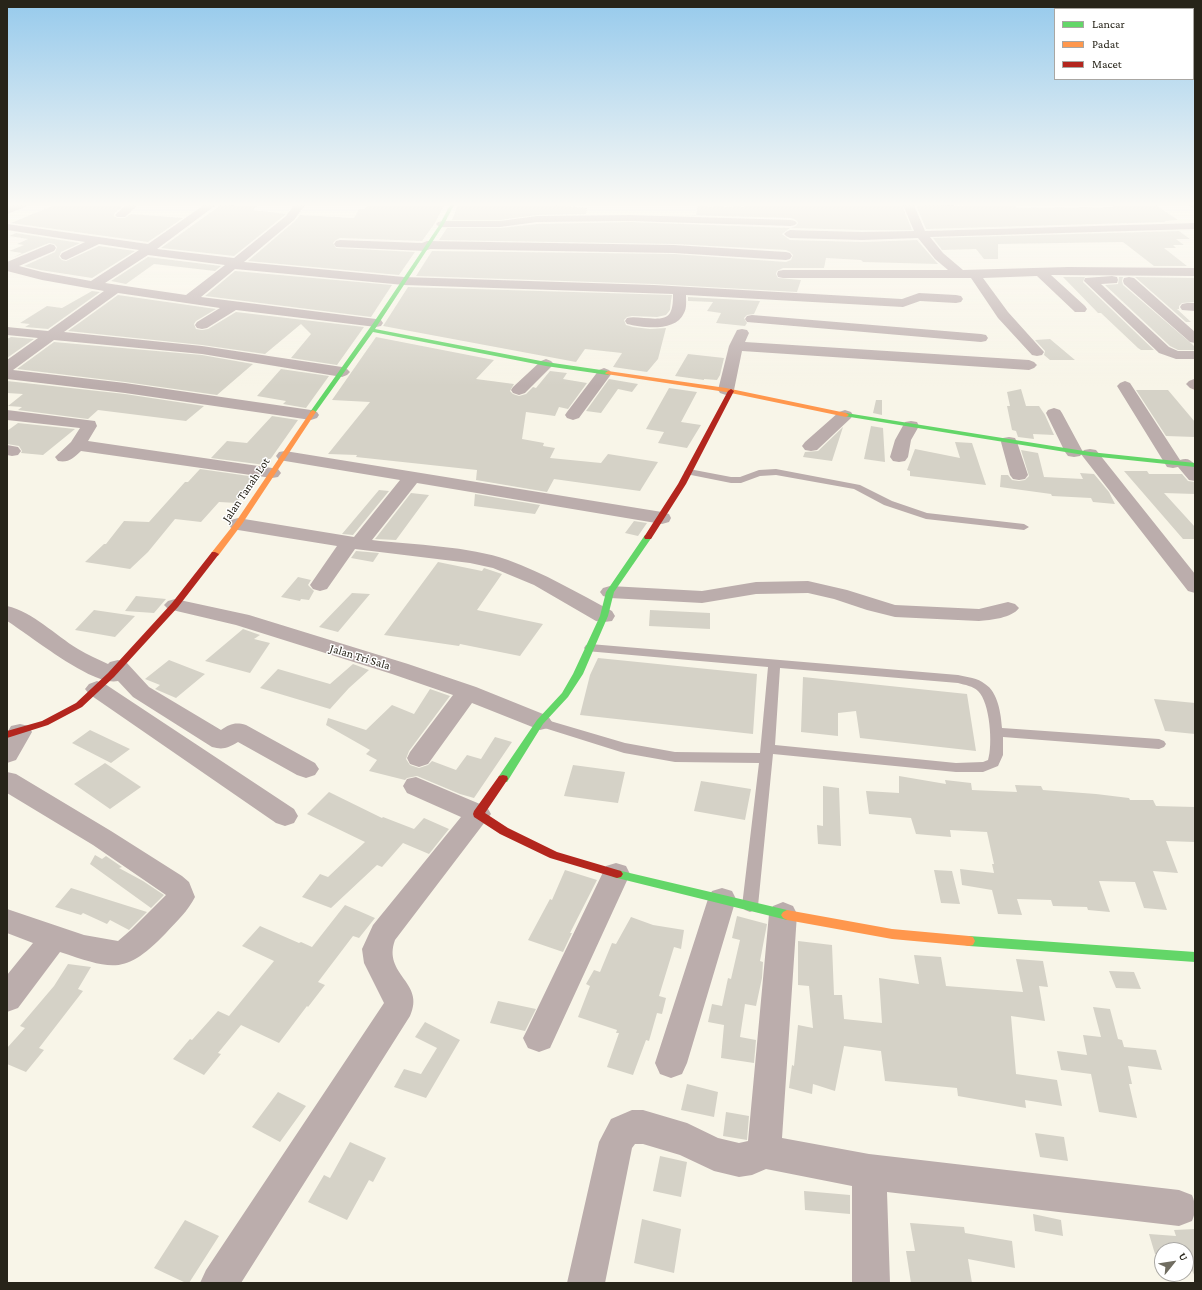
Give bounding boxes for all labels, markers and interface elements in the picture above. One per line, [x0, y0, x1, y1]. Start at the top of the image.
legend [1054, 8, 1194, 80]
text: Lancar [1092, 17, 1125, 31]
text: Padat [1092, 37, 1119, 51]
text: Macet [1092, 57, 1122, 71]
street label: Jalan Tanah Lot [219, 455, 273, 525]
street label: Jalan Tri Sala [328, 641, 392, 673]
north arrow [1154, 1242, 1194, 1282]
text: U [1176, 1250, 1191, 1263]

